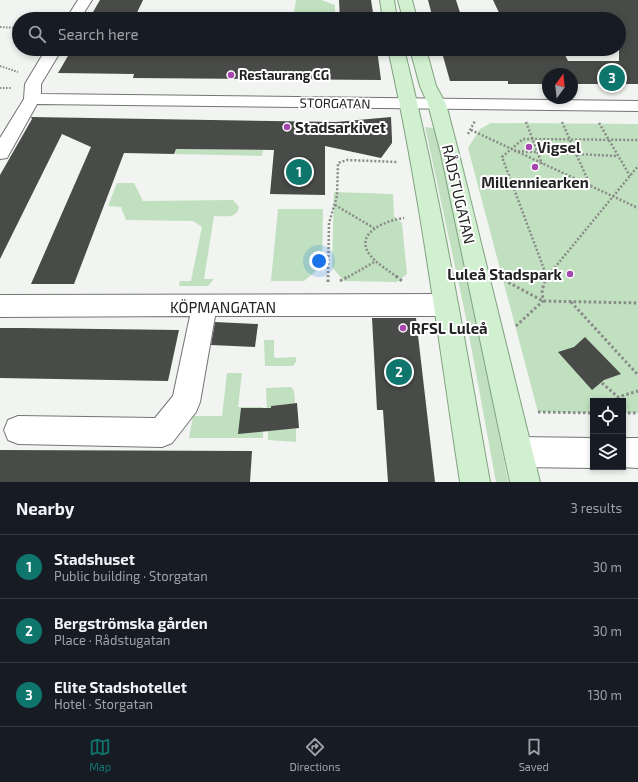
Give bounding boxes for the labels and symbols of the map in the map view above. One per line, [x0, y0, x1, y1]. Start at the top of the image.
pin: 3 [599, 63, 625, 93]
place label: Restaurang CG [239, 67, 329, 83]
north arrow [542, 68, 578, 104]
marker: Restaurang CG [226, 70, 236, 80]
street label: STORGATAN [299, 94, 371, 112]
place label: Stadsarkivet [295, 118, 386, 136]
marker: Stadsarkivet [282, 122, 292, 132]
place label: Vigsel [537, 138, 581, 156]
marker: Vigsel [524, 142, 534, 152]
street label: RÅDSTUGATAN [439, 143, 479, 245]
pin: 1 [286, 157, 312, 187]
marker: Millenniearken [530, 162, 540, 172]
place label: Millenniearken [481, 173, 589, 191]
your location [309, 251, 329, 271]
place label: Luleå Stadspark [447, 265, 563, 283]
marker: Luleå Stadspark [565, 269, 575, 279]
street label: KÖPMANGATAN [170, 298, 276, 316]
place label: RFSL Luleå [411, 319, 488, 337]
marker: RFSL Luleå [398, 323, 408, 333]
pin: 2 [386, 357, 412, 387]

